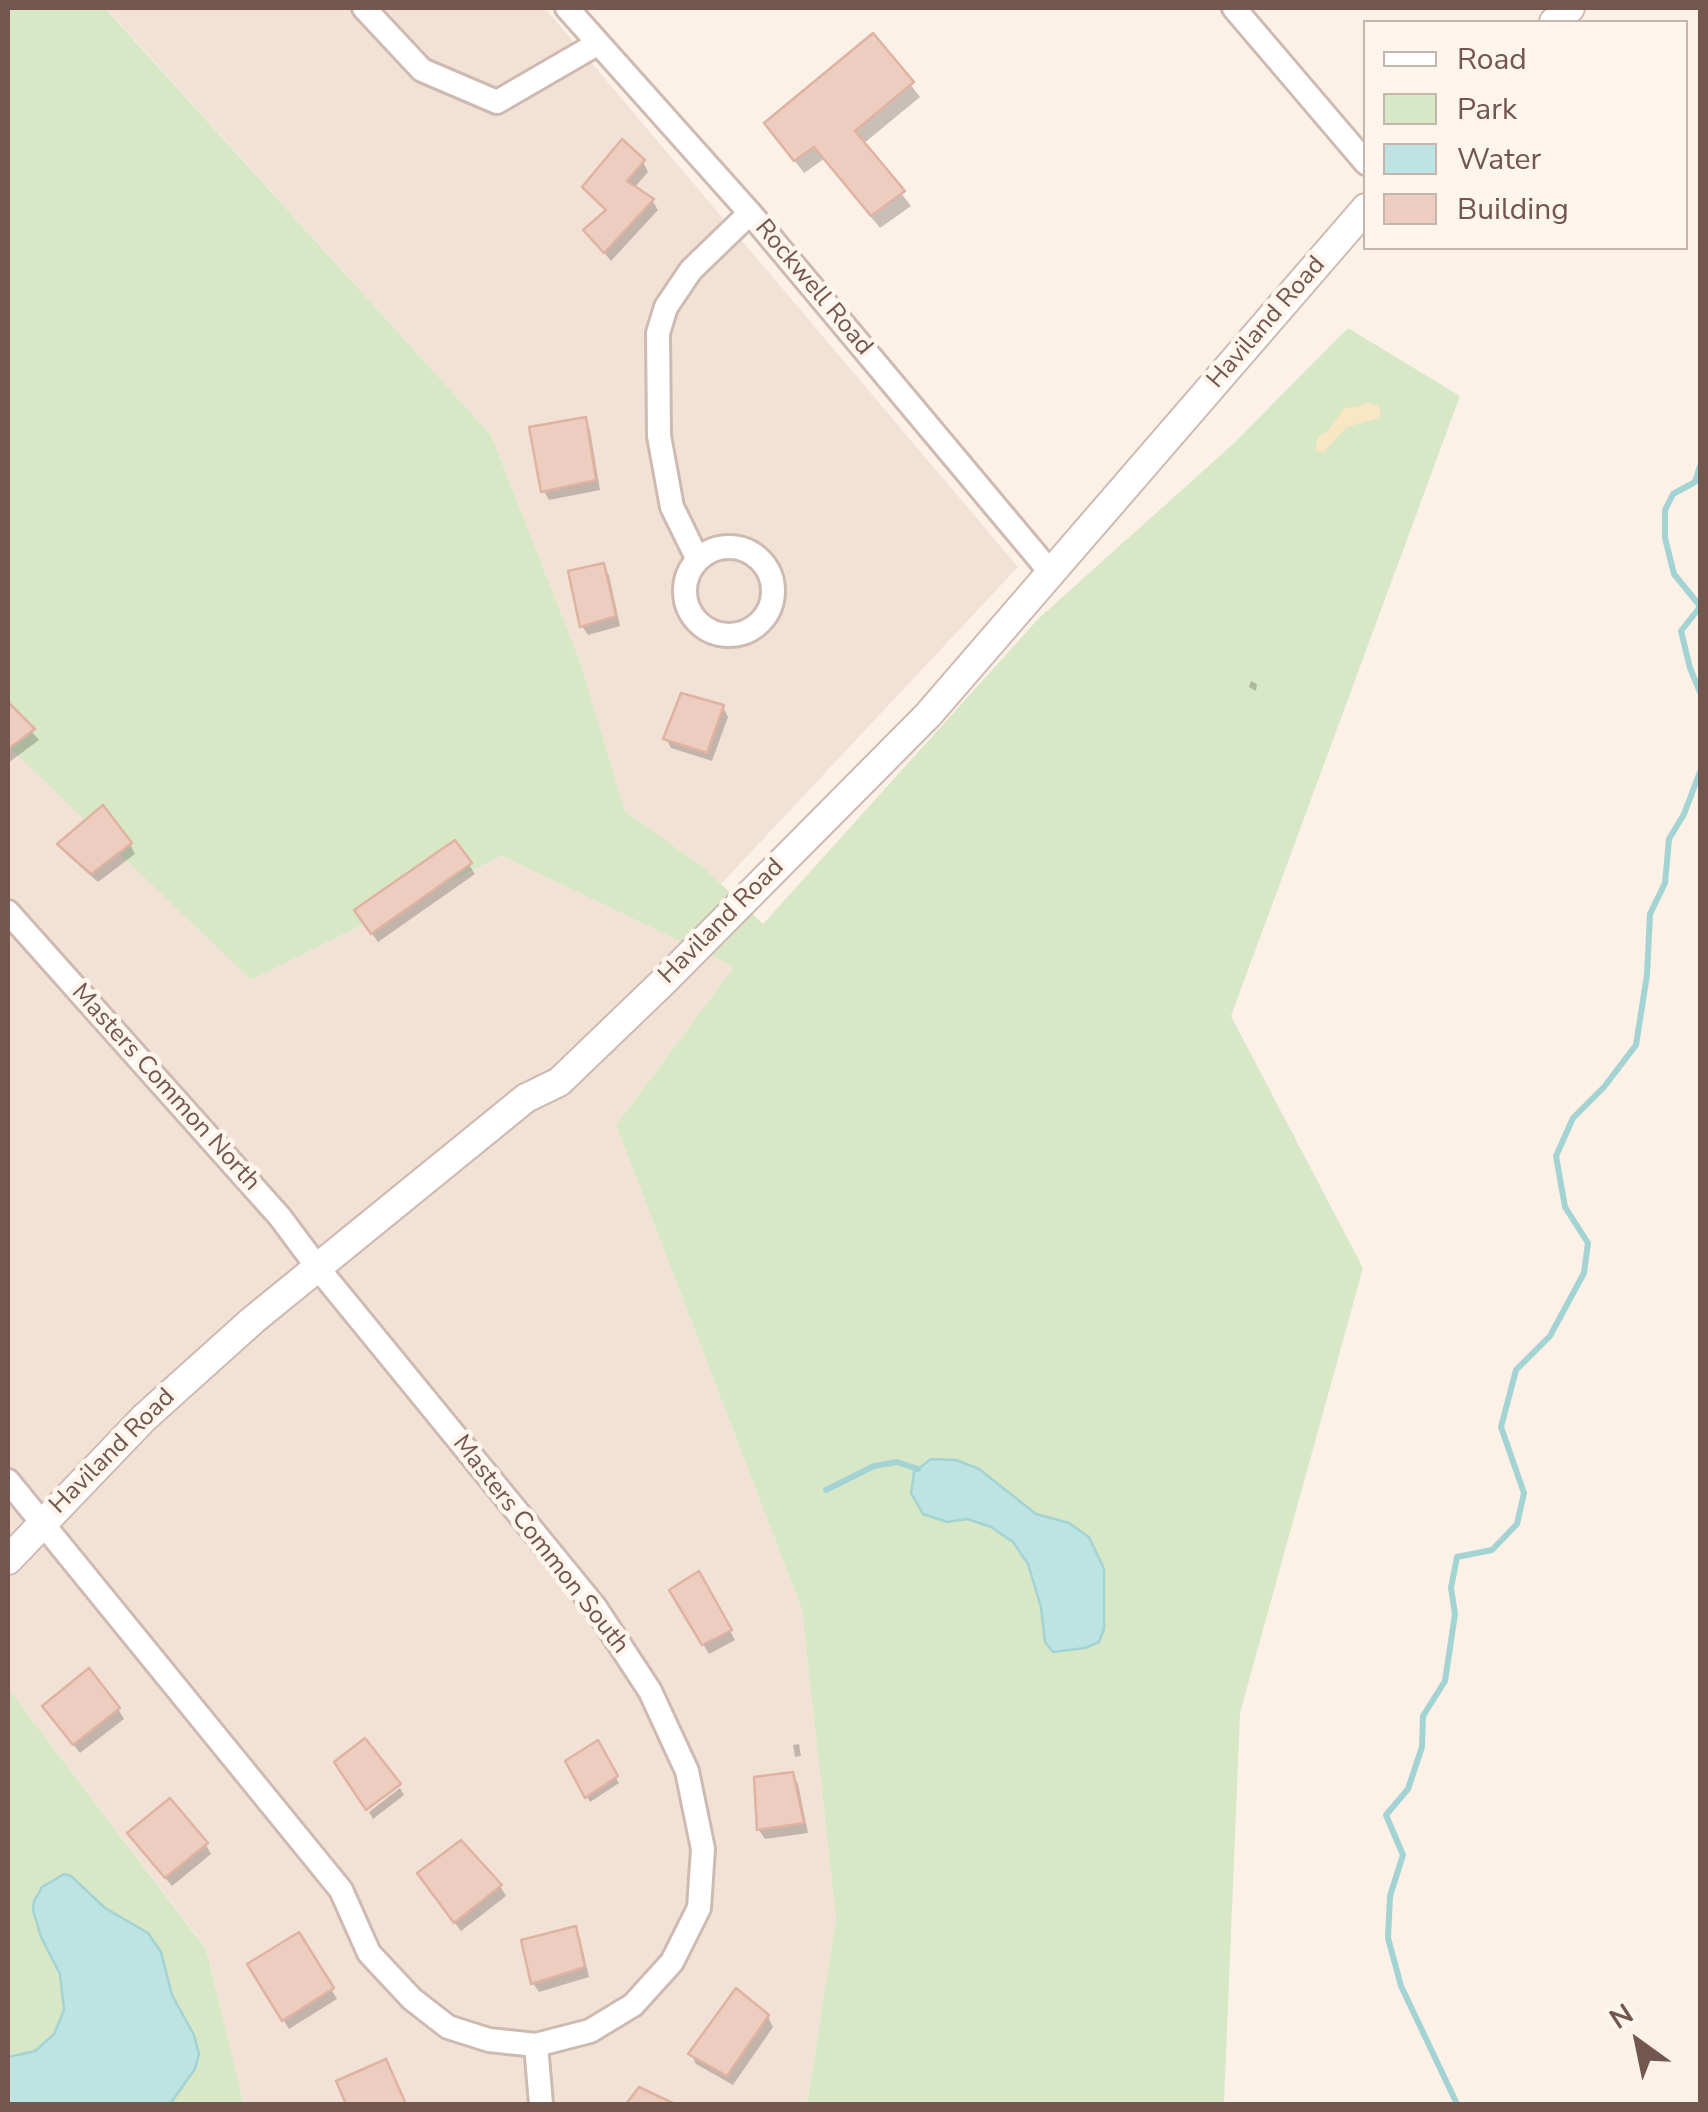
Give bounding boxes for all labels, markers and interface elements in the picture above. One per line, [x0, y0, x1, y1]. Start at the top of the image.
legend [1363, 20, 1688, 250]
text: Road [1457, 39, 1527, 80]
text: Park [1457, 89, 1517, 130]
text: Water [1457, 139, 1541, 180]
text: Building [1457, 189, 1569, 230]
street label: Rockwell Road [748, 214, 878, 362]
street label: Haviland Road [1202, 251, 1332, 395]
street label: Haviland Road [653, 853, 791, 991]
street label: Masters Common North [64, 978, 266, 1198]
street label: Haviland Road [44, 1383, 182, 1521]
street label: Masters Common South [445, 1430, 635, 1660]
north arrow [1588, 1992, 1688, 2092]
text: N [1603, 1995, 1641, 2038]

